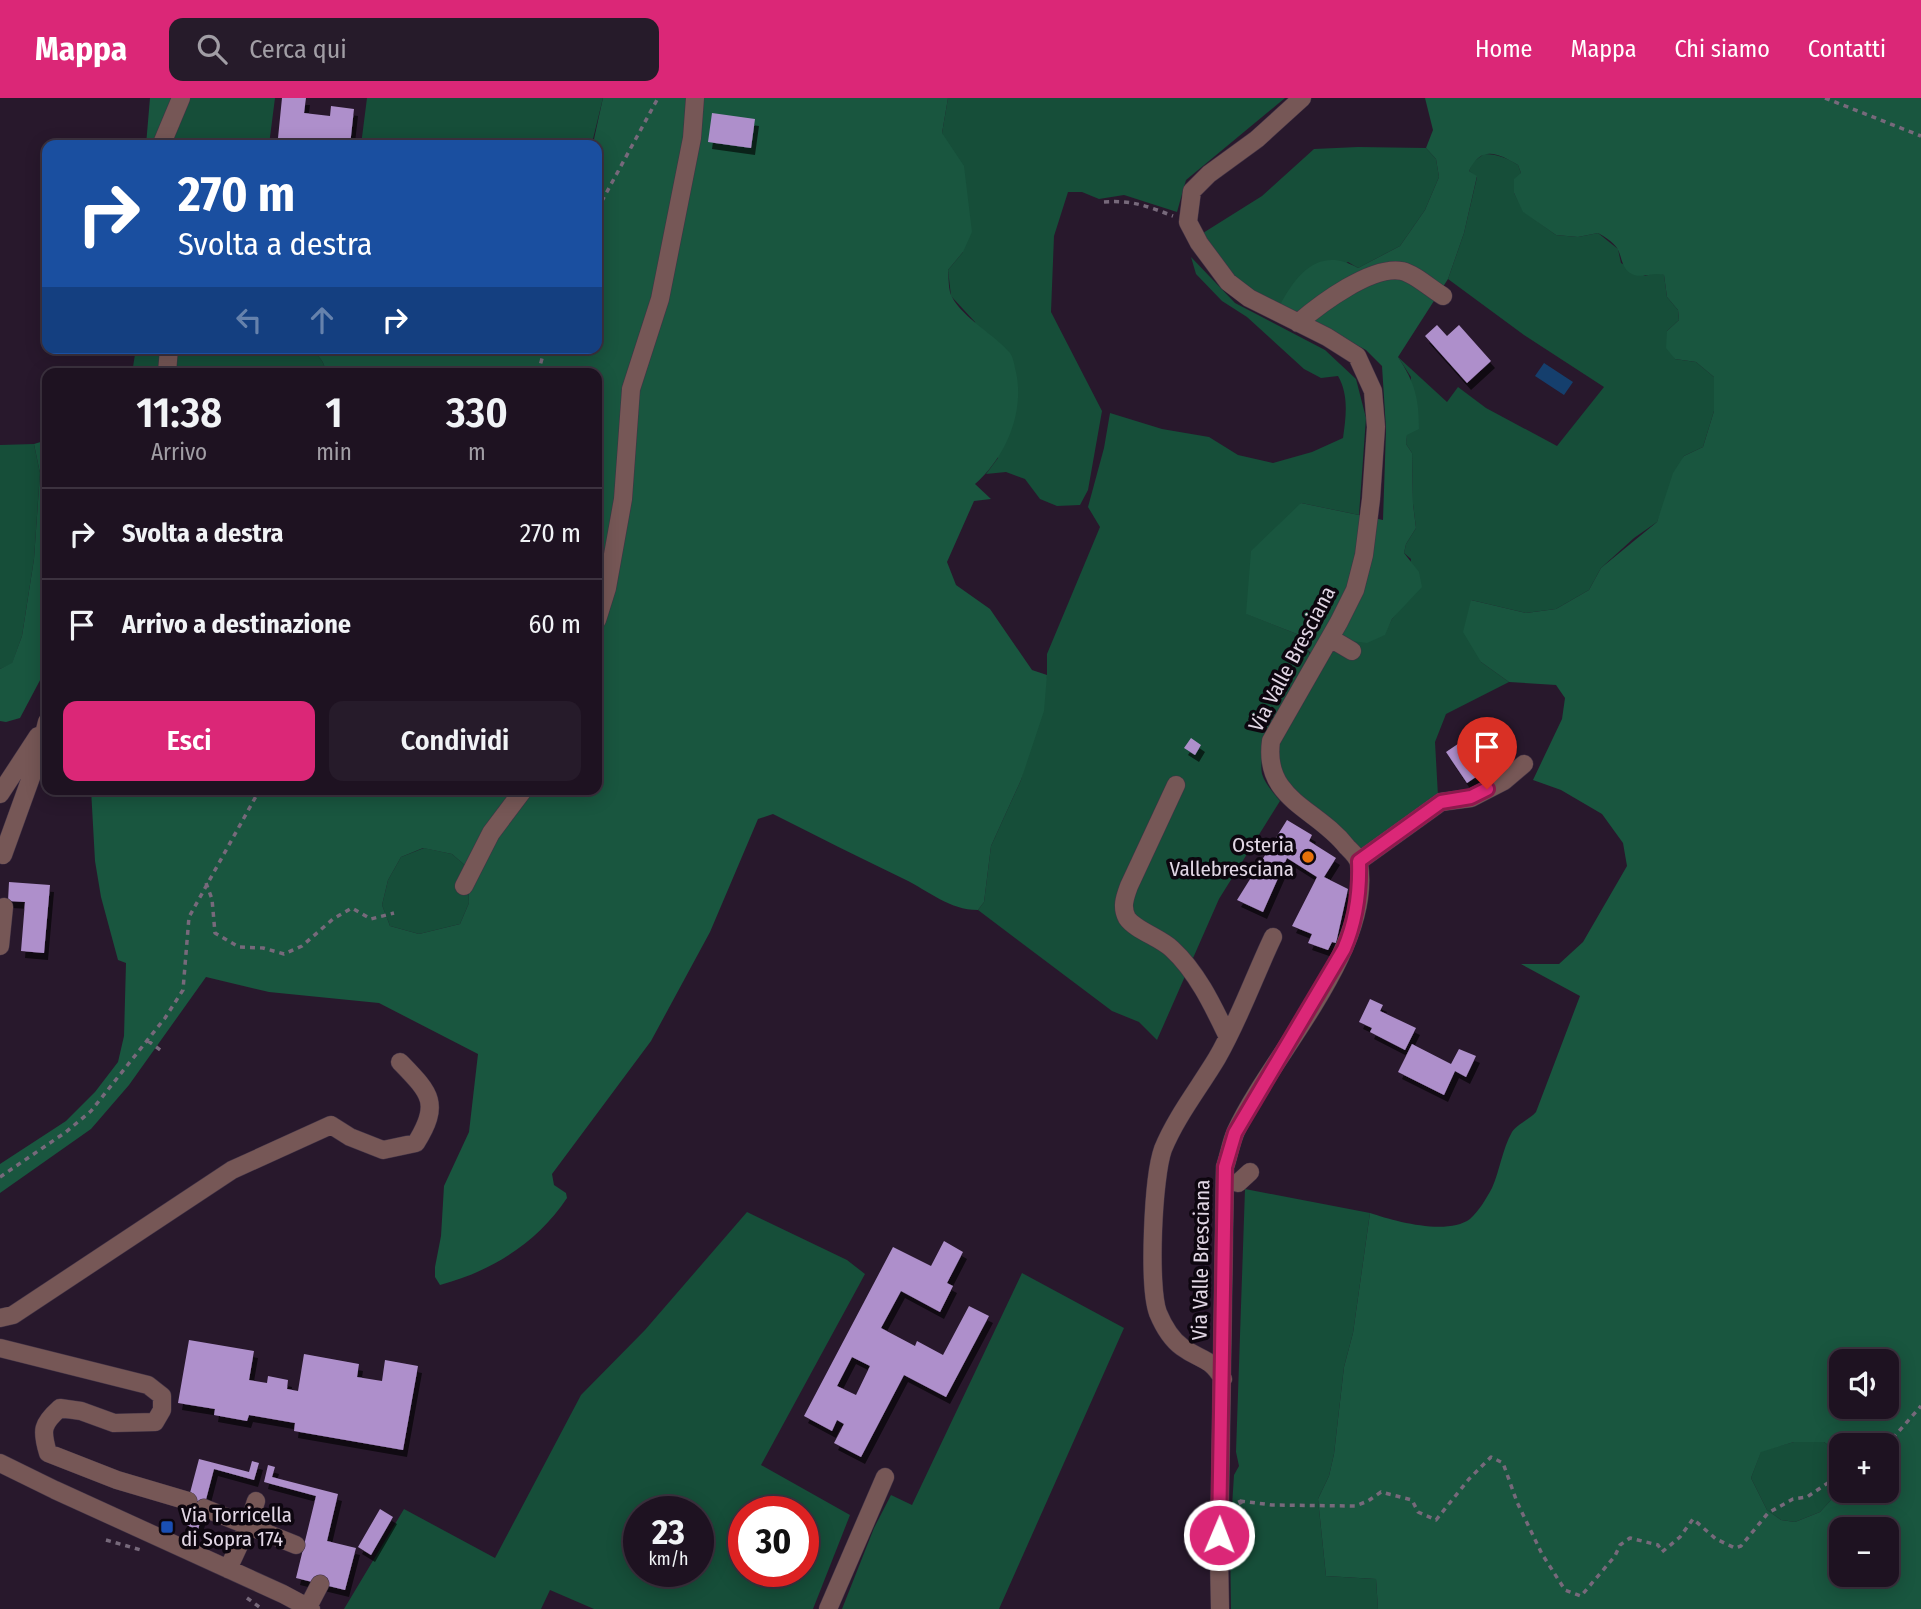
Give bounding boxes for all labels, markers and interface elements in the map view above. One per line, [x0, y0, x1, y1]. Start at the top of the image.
search box [169, 18, 659, 81]
text: Mappa [35, 29, 127, 69]
icon: search [193, 30, 231, 68]
text: Cerca qui [249, 34, 347, 65]
text: Home [1475, 35, 1532, 63]
text: Mappa [1570, 35, 1636, 63]
text: Chi siamo [1674, 35, 1770, 63]
text: Contatti [1808, 35, 1886, 63]
text: 270 m [178, 165, 295, 224]
icon: right [63, 168, 154, 259]
text: Svolta a destra [178, 225, 373, 263]
icon: left [230, 301, 268, 339]
icon: ahead [303, 301, 341, 339]
icon: right [376, 301, 414, 339]
text: 11:38 [136, 388, 222, 438]
text: 1 [325, 388, 343, 438]
text: 330 [446, 388, 508, 438]
text: Arrivo [151, 438, 207, 466]
text: min [316, 438, 352, 466]
text: m [468, 438, 486, 466]
icon: right [63, 515, 101, 553]
text: Svolta a destra [122, 518, 283, 549]
text: 270 m [520, 518, 581, 549]
street label: Via Valle Bresciana [1243, 582, 1341, 736]
icon: arrive [63, 606, 101, 644]
text: Arrivo a destinazione [122, 609, 351, 640]
text: 60 m [528, 609, 581, 640]
button: Esci [63, 701, 315, 781]
button: Condividi [329, 701, 581, 781]
pin [1457, 717, 1517, 789]
icon: arrive [1468, 728, 1506, 766]
place label: Osteria Vallebresciana [1170, 832, 1294, 882]
marker: Osteria Vallebresciana [1300, 849, 1316, 865]
street label: Via Valle Bresciana [1187, 1179, 1215, 1341]
map controls [1829, 1349, 1899, 1587]
button: sound [1829, 1349, 1899, 1419]
button: + [1829, 1433, 1899, 1503]
speed limit sign: 30 [728, 1496, 819, 1587]
position arrow [1182, 1498, 1256, 1572]
place label: Via Torricella di Sopra 174 [181, 1502, 292, 1552]
text: 23 [652, 1511, 685, 1553]
button: − [1829, 1517, 1899, 1587]
marker: Via Torricella di Sopra 174 [159, 1519, 175, 1535]
text: km/h [648, 1548, 689, 1570]

